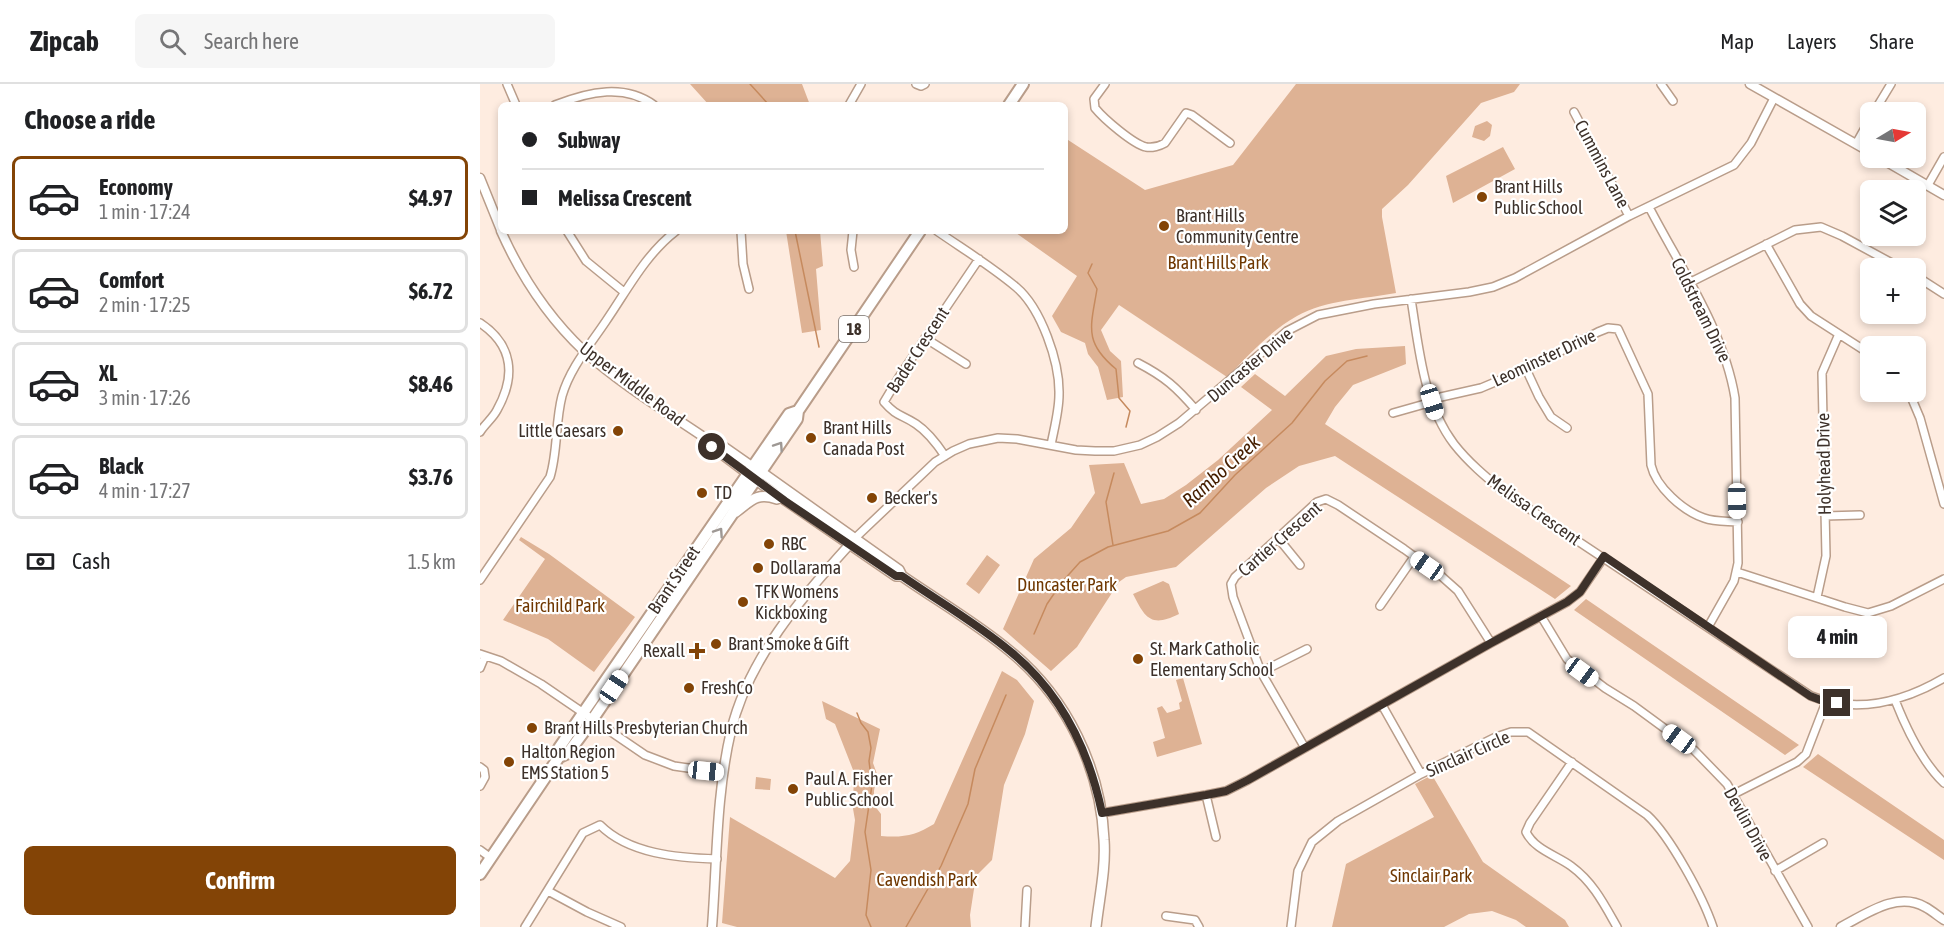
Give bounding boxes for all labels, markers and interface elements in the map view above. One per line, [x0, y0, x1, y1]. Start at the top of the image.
search box [135, 14, 555, 68]
text: Zipcab [30, 25, 99, 57]
icon: search [156, 25, 189, 58]
text: Search here [204, 28, 299, 54]
text: Map [1720, 29, 1754, 53]
text: Layers [1787, 29, 1837, 53]
text: Share [1870, 29, 1914, 53]
north arrow [1860, 102, 1926, 168]
map controls [1860, 102, 1926, 402]
text: Choose a ride [24, 104, 156, 135]
street label: Cummins Lane [1570, 116, 1634, 211]
text: Subway [558, 127, 620, 153]
icon: car [27, 171, 81, 225]
text: Economy [99, 174, 173, 200]
place label: Brant Hills Public School [1494, 176, 1583, 218]
button: layers [1860, 180, 1926, 246]
text: $4.97 [409, 185, 453, 211]
text: Melissa Crescent [558, 185, 692, 211]
marker: Brant Hills Public School [1475, 190, 1489, 204]
text: 1 min · 17:24 [99, 200, 191, 223]
place label: Brant Hills Community Centre [1176, 205, 1299, 247]
marker: Brant Hills Community Centre [1157, 219, 1171, 233]
park label: Brant Hills Park [1167, 252, 1269, 273]
street label: Coldstream Drive [1667, 254, 1736, 365]
button: + [1860, 258, 1926, 324]
icon: car [27, 264, 81, 318]
text: Comfort [99, 267, 164, 293]
text: $6.72 [409, 278, 453, 304]
text: 2 min · 17:25 [99, 293, 191, 316]
street label: Bader Crescent [882, 303, 953, 397]
road number: 18 [839, 316, 869, 342]
street label: Duncaster Drive [1203, 323, 1297, 406]
street label: Leominster Drive [1489, 324, 1599, 391]
button: − [1860, 336, 1926, 402]
street label: Upper Middle Road [575, 337, 689, 430]
icon: car [27, 357, 81, 411]
text: XL [99, 360, 117, 386]
text: $8.46 [409, 371, 453, 397]
car [1418, 382, 1446, 422]
text: 3 min · 17:26 [99, 386, 191, 409]
street label: Holyhead Drive [1812, 413, 1835, 515]
place label: Brant Hills Canada Post [823, 417, 905, 459]
place label: Little Caesars [518, 420, 606, 441]
marker: Little Caesars [611, 424, 625, 438]
water label: Rambo Creek [1177, 430, 1264, 511]
marker: Brant Hills Canada Post [804, 431, 818, 445]
route start [698, 433, 725, 460]
one-way arrow [772, 442, 783, 453]
icon: car [27, 450, 81, 504]
text: Black [99, 453, 143, 479]
text: $3.76 [409, 464, 453, 490]
street label: Melissa Crescent [1483, 470, 1585, 550]
text: 4 min · 17:27 [99, 479, 191, 502]
place label: TD [714, 482, 732, 503]
car [1728, 483, 1746, 519]
marker: TD [695, 486, 709, 500]
place label: Becker's [884, 487, 938, 508]
marker: Becker's [865, 491, 879, 505]
street label: Cartier Crescent [1234, 497, 1326, 581]
one-way arrow [712, 528, 723, 539]
place label: RBC [781, 533, 807, 554]
marker: RBC [762, 537, 776, 551]
street label: Brant Street [643, 542, 704, 618]
icon: cash [24, 545, 57, 578]
text: Cash [72, 548, 111, 574]
car [1407, 548, 1447, 584]
text: 1.5 km [408, 550, 456, 573]
place label: Dollarama [770, 557, 841, 578]
marker: Dollarama [751, 561, 765, 575]
park label: Duncaster Park [1017, 574, 1117, 595]
place label: TFK Womens Kickboxing [755, 581, 839, 623]
park label: Fairchild Park [515, 595, 605, 616]
marker: TFK Womens Kickboxing [736, 595, 750, 609]
callout: 4 min [1788, 616, 1886, 658]
text: 4 min [1817, 625, 1858, 648]
place label: Brant Smoke & Gift [728, 633, 849, 654]
marker: Brant Smoke & Gift [709, 637, 723, 651]
place label: St. Mark Catholic Elementary School [1150, 638, 1274, 680]
place label: Rexall [643, 640, 685, 661]
marker: Rexall [690, 644, 704, 658]
marker: St. Mark Catholic Elementary School [1131, 652, 1145, 666]
car [1562, 654, 1602, 690]
car [596, 667, 632, 707]
place label: FreshCo [701, 677, 753, 698]
marker: FreshCo [682, 681, 696, 695]
route end [1823, 689, 1850, 716]
place label: Brant Hills Presbyterian Church [544, 717, 748, 738]
marker: Brant Hills Presbyterian Church [525, 721, 539, 735]
car [1659, 721, 1699, 757]
street label: Sinclair Circle [1423, 726, 1513, 781]
place label: Halton Region EMS Station 5 [521, 741, 616, 783]
marker: Halton Region EMS Station 5 [502, 755, 516, 769]
car [687, 760, 725, 782]
place label: Paul A. Fisher Public School [805, 768, 894, 810]
marker: Paul A. Fisher Public School [786, 782, 800, 796]
street label: Devlin Drive [1720, 783, 1777, 864]
button: Confirm [24, 846, 456, 915]
park label: Sinclair Park [1390, 865, 1472, 886]
park label: Cavendish Park [877, 869, 978, 890]

